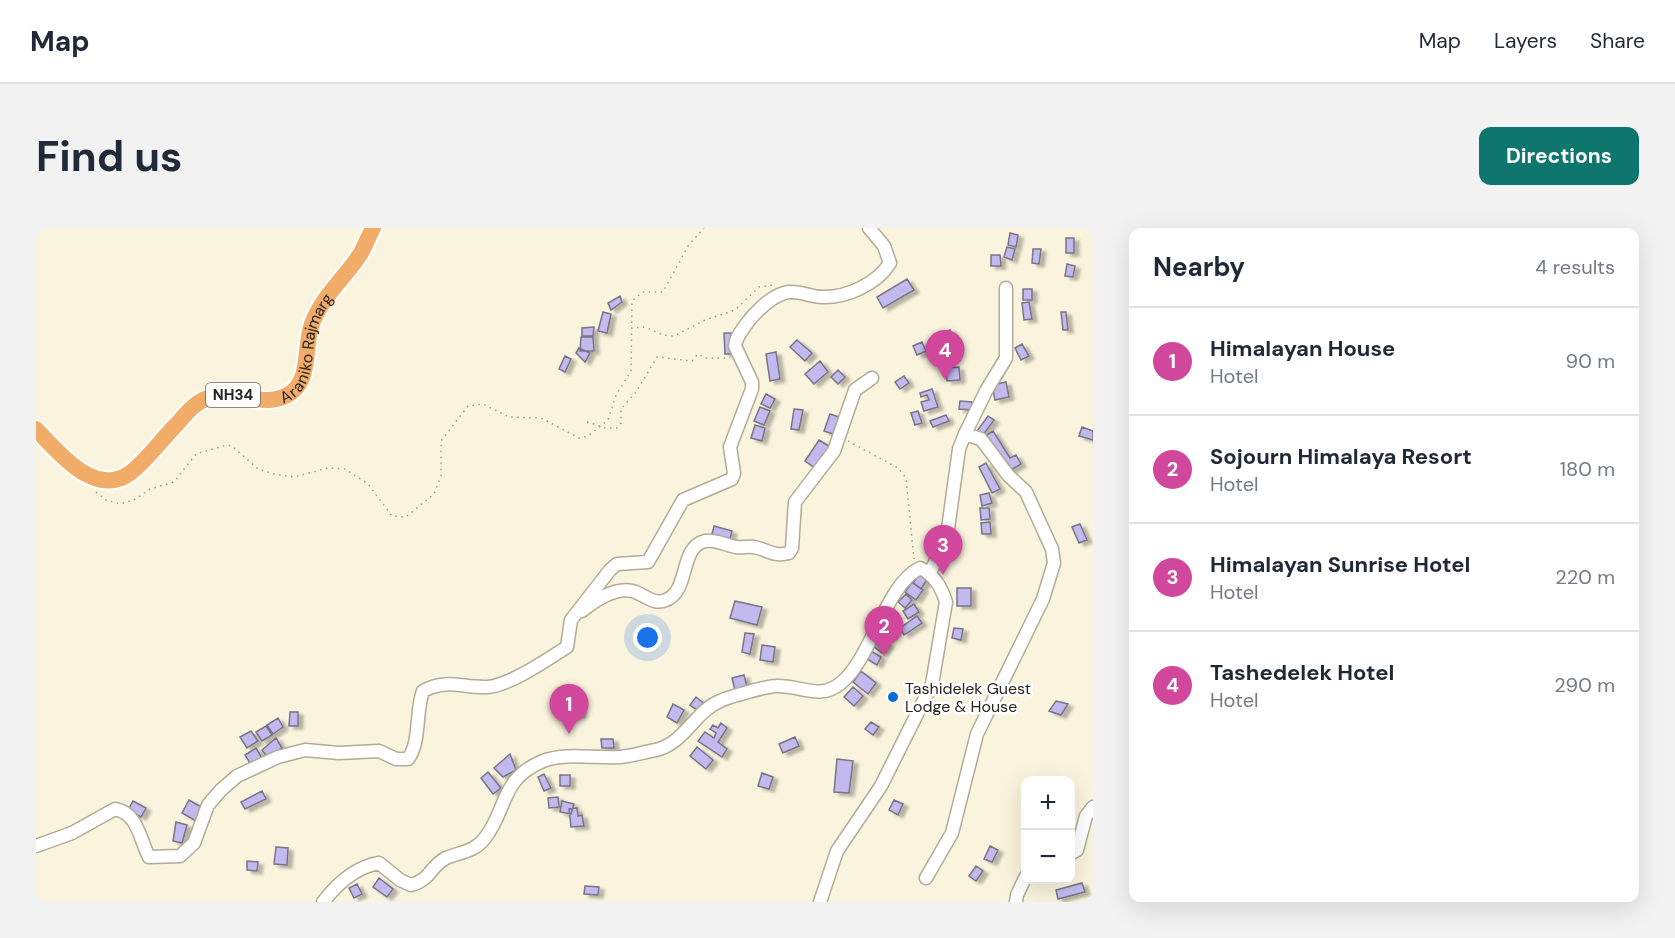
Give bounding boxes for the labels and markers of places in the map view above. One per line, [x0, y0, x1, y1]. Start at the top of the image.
pin: 4 [926, 330, 964, 380]
pin: 3 [924, 526, 962, 575]
pin: 2 [864, 606, 904, 656]
place label: Tashidelek Guest Lodge & House [905, 678, 1031, 717]
pin: 1 [550, 684, 588, 734]
marker: Tashidelek Guest Lodge & House [886, 690, 900, 704]

